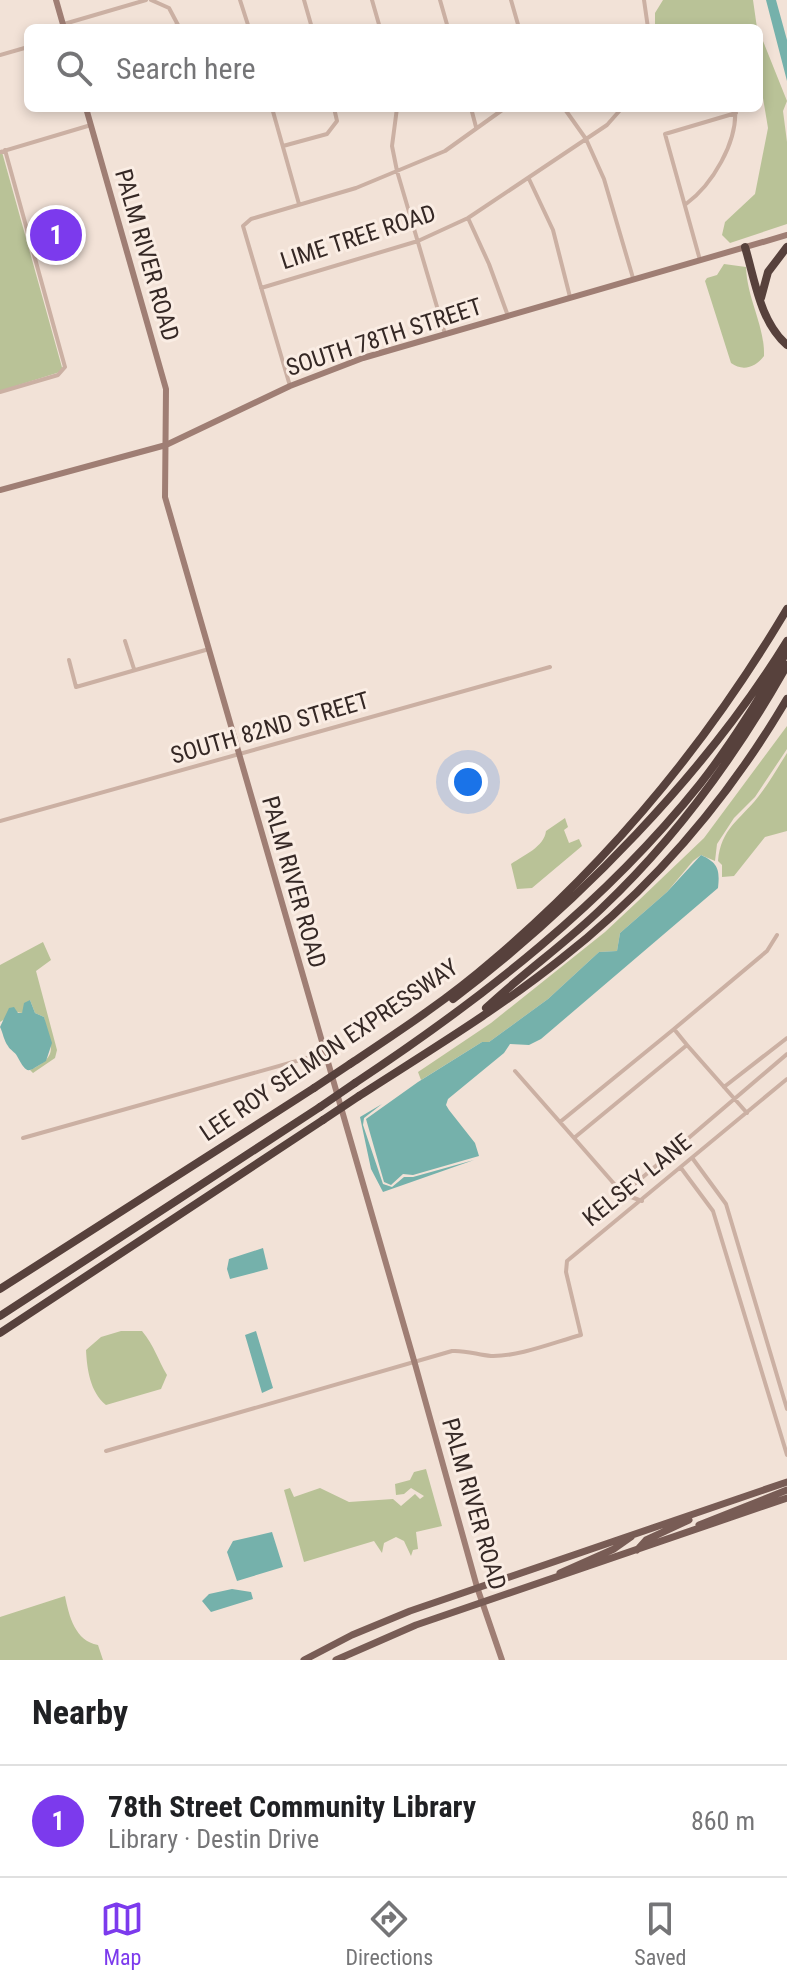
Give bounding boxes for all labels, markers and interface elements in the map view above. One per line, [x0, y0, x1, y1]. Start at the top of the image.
search box [24, 24, 763, 112]
icon: search [52, 46, 96, 90]
text: Search here [116, 51, 256, 86]
street label: PALM RIVER ROAD [109, 166, 185, 344]
street label: LIME TREE ROAD [277, 199, 439, 275]
pin: 1 [30, 205, 82, 265]
street label: SOUTH 78TH STREET [283, 292, 485, 382]
street label: SOUTH 82ND STREET [167, 686, 373, 770]
your location [448, 762, 488, 802]
street label: PALM RIVER ROAD [256, 793, 332, 971]
street label: LEE ROY SELMON EXPRESSWAY [195, 953, 464, 1147]
street label: KELSEY LANE [577, 1128, 697, 1232]
street label: PALM RIVER ROAD [436, 1415, 512, 1593]
text: Nearby [32, 1692, 128, 1732]
text: 78th Street Community Library [108, 1789, 476, 1824]
text: 1 [51, 1806, 65, 1836]
text: 860 m [691, 1806, 755, 1836]
text: Library · Destin Drive [108, 1824, 319, 1854]
tab: Map [100, 1897, 144, 1970]
tab: Directions [345, 1897, 433, 1970]
tab: Saved [634, 1897, 687, 1970]

